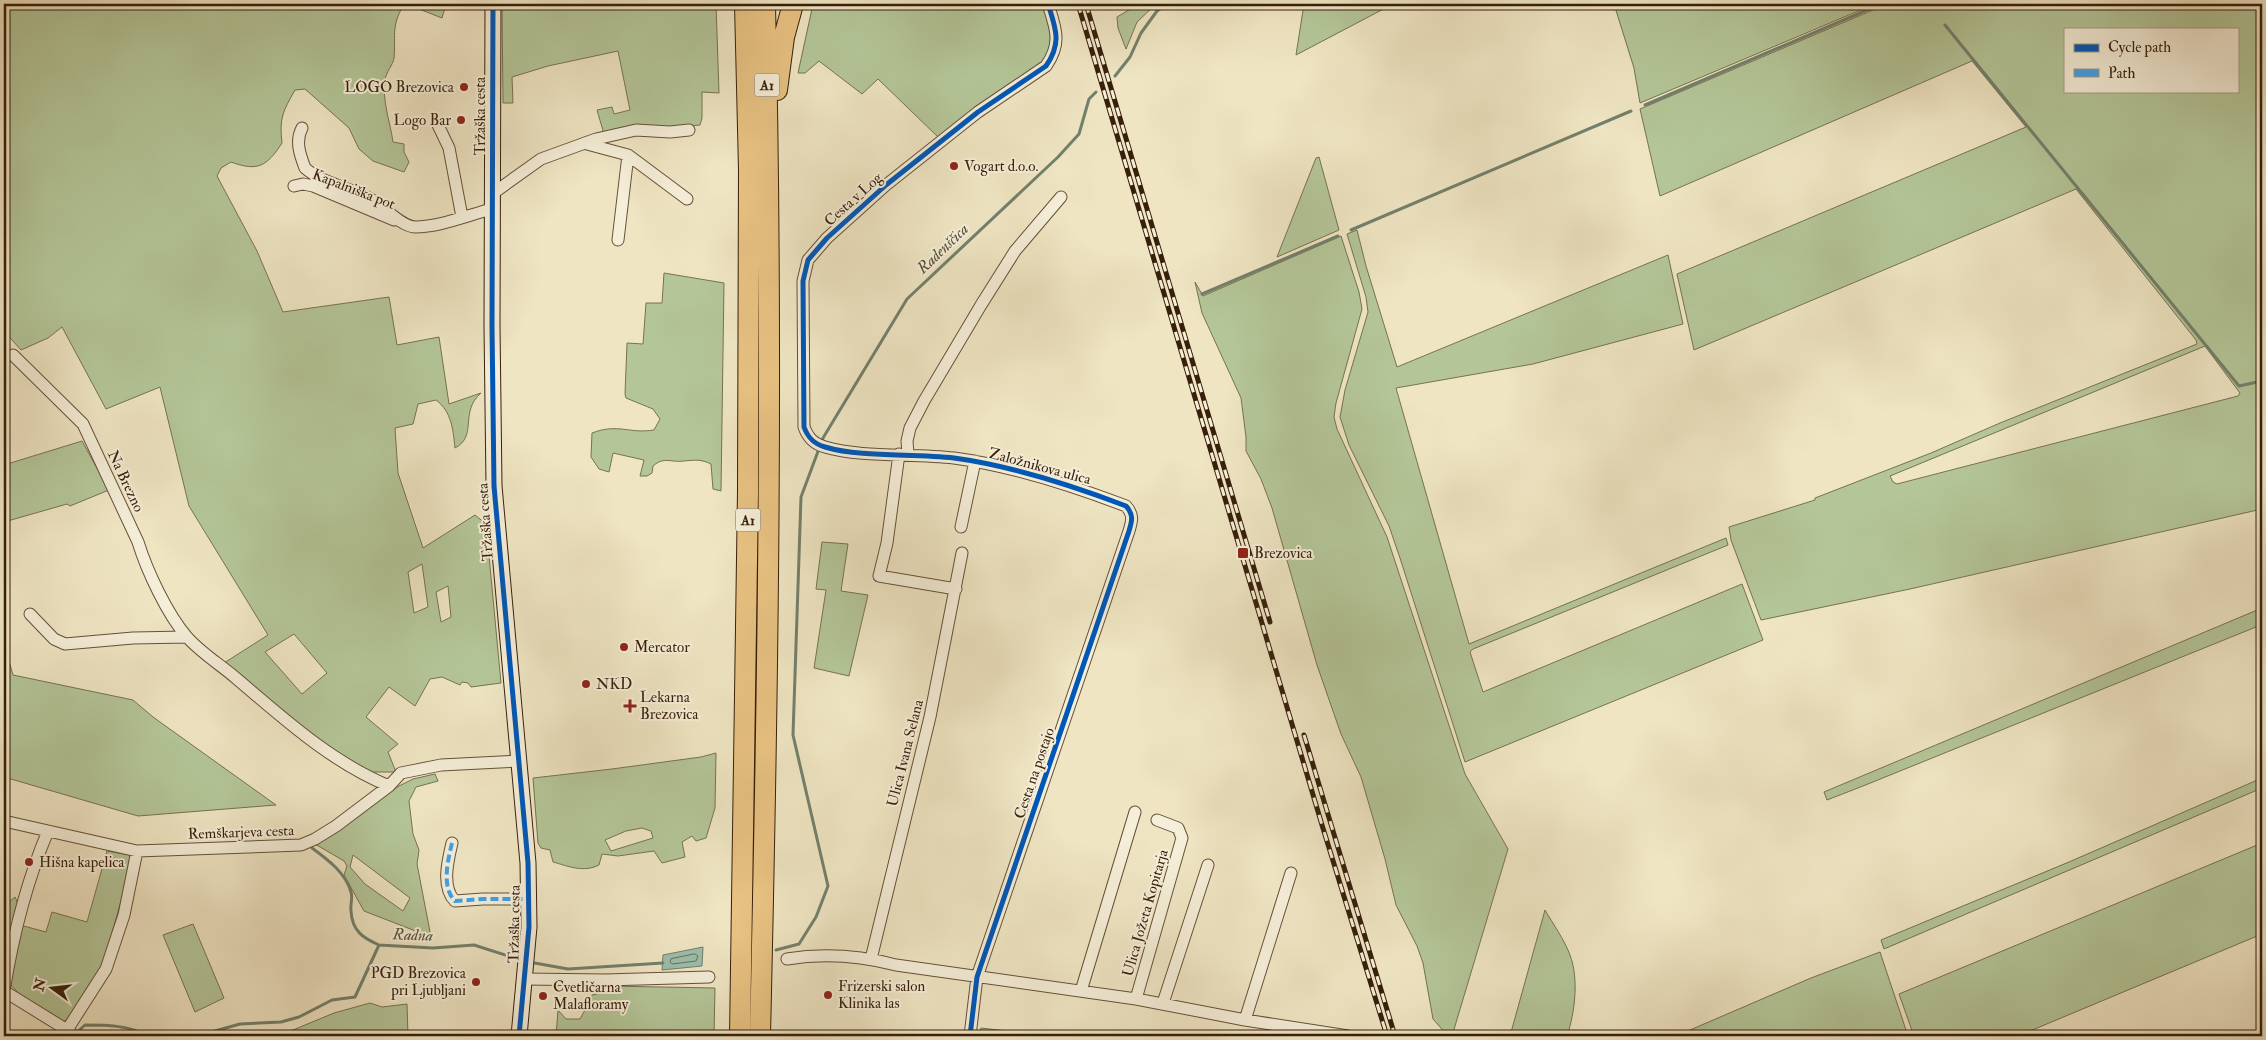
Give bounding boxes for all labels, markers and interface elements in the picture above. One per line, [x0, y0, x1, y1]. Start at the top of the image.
legend [2064, 28, 2238, 92]
text: Cycle path [2108, 38, 2171, 58]
text: Path [2108, 64, 2135, 83]
road number: A1 [754, 74, 780, 96]
street label: Tržaška cesta [471, 76, 490, 155]
place label: LOGO Brezovica [344, 78, 455, 97]
marker: LOGO Brezovica [458, 81, 470, 93]
place label: Logo Bar [393, 111, 451, 130]
marker: Logo Bar [455, 114, 467, 126]
place label: Vogart d.o.o. [964, 157, 1038, 176]
marker: Vogart d.o.o. [948, 160, 960, 172]
street label: Kapalniška pot [309, 165, 398, 215]
street label: Cesta v Log [820, 168, 887, 230]
water label: Radenščica [912, 219, 973, 279]
street label: Založnikova ulica [987, 444, 1094, 489]
street label: Na Brezno [103, 447, 148, 515]
street label: Tržaška cesta [473, 481, 498, 562]
road number: A1 [736, 508, 760, 532]
place label: Brezovica [1254, 544, 1313, 563]
marker: Brezovica [1236, 546, 1250, 560]
place label: Mercator [634, 638, 690, 657]
marker: Mercator [618, 641, 630, 653]
place label: NKD [596, 675, 632, 694]
marker: NKD [580, 678, 592, 690]
place label: Lekarna Brezovica [640, 688, 699, 724]
street label: Ulica Ivana Selana [883, 697, 928, 809]
marker: Lekarna Brezovica [624, 700, 636, 712]
street label: Cesta na postajo [1010, 725, 1060, 822]
street label: Remškarjeva cesta [187, 821, 295, 844]
street label: Ulica Jožeta Kopitarja [1118, 846, 1174, 979]
place label: Hišna kapelica [39, 853, 125, 873]
marker: Hišna kapelica [23, 856, 35, 868]
street label: Tržaška cesta [504, 884, 525, 963]
water label: Radna [391, 924, 433, 946]
north arrow [28, 962, 78, 1012]
place label: PGD Brezovica pri Ljubljani [371, 964, 467, 1001]
text: N [30, 976, 50, 994]
marker: PGD Brezovica pri Ljubljani [470, 976, 482, 988]
place label: Frizerski salon Klinika las [838, 977, 926, 1013]
place label: Cvetličarna Malafloramy [553, 978, 629, 1014]
marker: Frizerski salon Klinika las [822, 989, 834, 1001]
marker: Cvetličarna Malafloramy [537, 990, 549, 1002]

